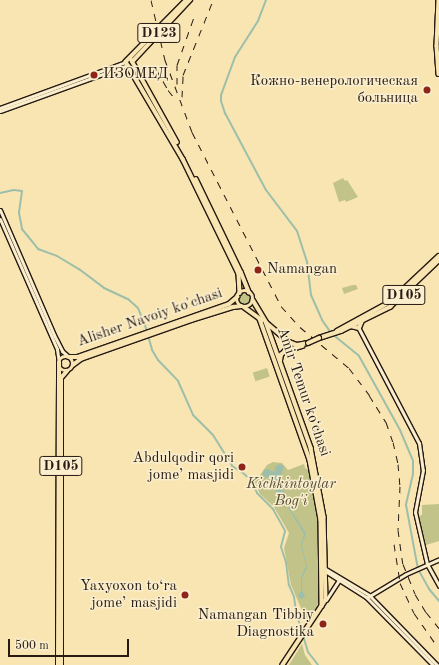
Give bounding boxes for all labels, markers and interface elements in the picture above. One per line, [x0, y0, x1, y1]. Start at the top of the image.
road number: D123 [137, 21, 181, 45]
place label: ИЗОМЕД [103, 66, 168, 84]
marker: ИЗОМЕД [88, 69, 100, 81]
place label: Кожно-венерологическая больница [250, 72, 418, 107]
marker: Кожно-венерологическая больница [421, 84, 433, 96]
place label: Namangan [267, 261, 337, 279]
marker: Namangan [252, 264, 264, 276]
road number: D105 [382, 283, 426, 307]
street label: Alisher Navoiy ko'chasi [75, 285, 225, 351]
street label: Amir Temur koʻchasi [272, 325, 334, 459]
place label: Abdulqodir qori jome’ masjidi [133, 449, 234, 484]
road number: D105 [39, 454, 83, 478]
marker: Abdulqodir qori jome’ masjidi [237, 462, 247, 472]
park label: Kichkintoylar Bog'i [246, 475, 336, 510]
place label: Yaxyoxon to‘ra jome’ masjidi [80, 577, 177, 612]
marker: Yaxyoxon to‘ra jome’ masjidi [180, 590, 190, 600]
place label: Namangan Tibbiy Diagnostika [198, 606, 314, 641]
marker: Namangan Tibbiy Diagnostika [317, 618, 329, 630]
scale bar [10, 631, 131, 657]
text: 500 m [15, 640, 49, 652]

